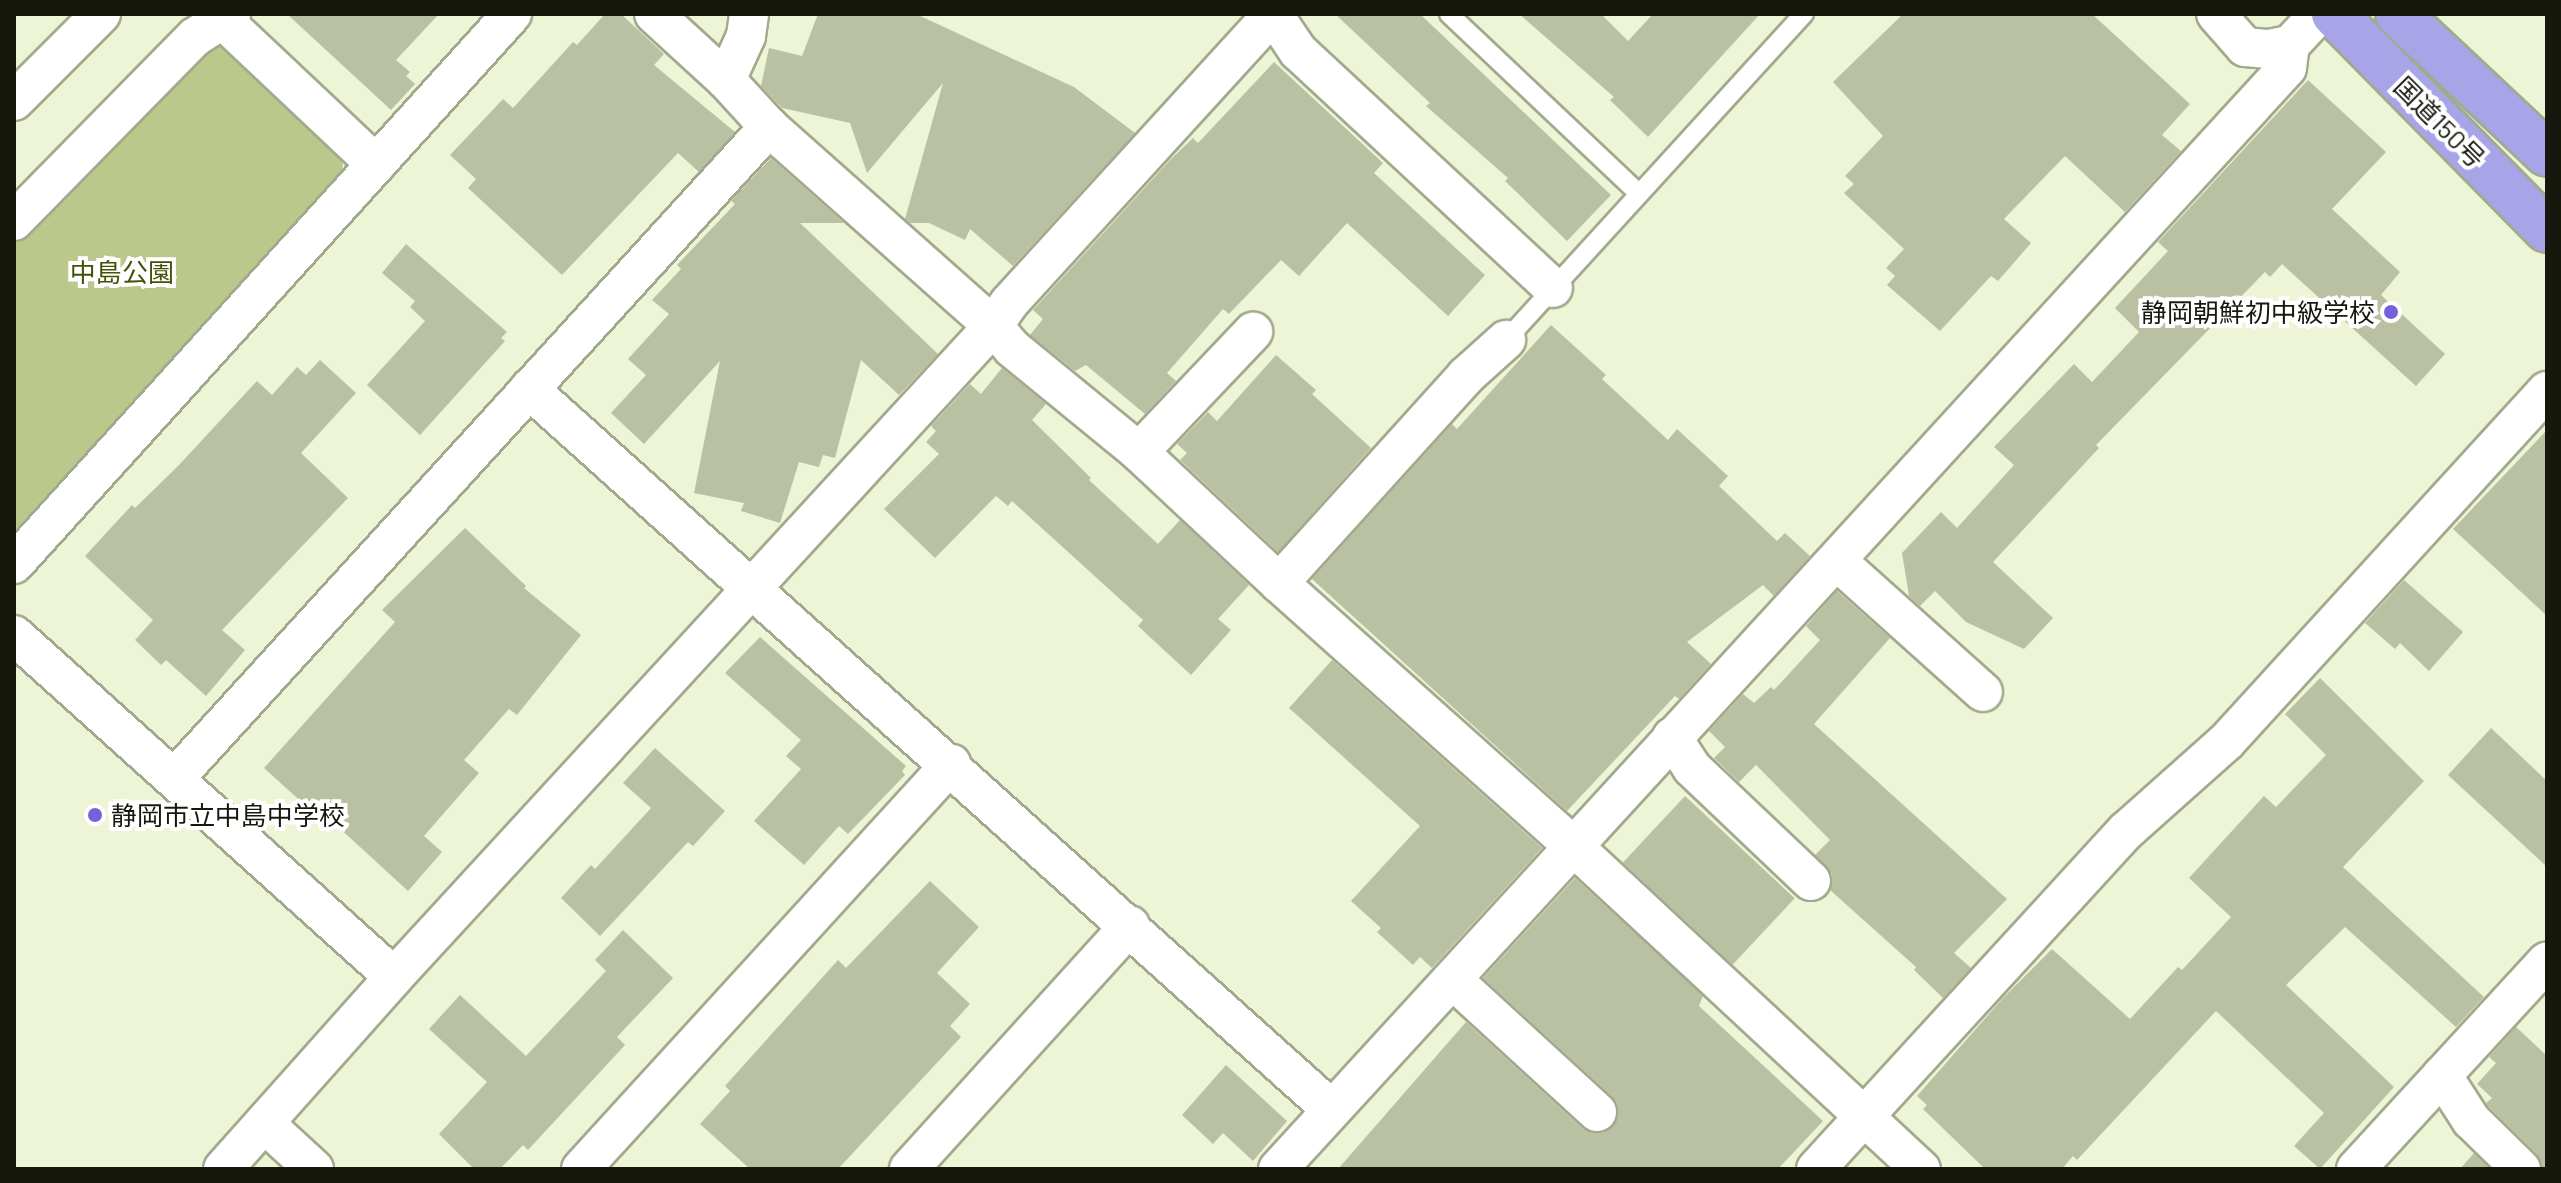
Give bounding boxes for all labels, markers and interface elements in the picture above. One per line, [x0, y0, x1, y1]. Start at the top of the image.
street label: 国道150号 [2388, 70, 2492, 174]
park label: 中島公園 [70, 256, 174, 288]
place label: 静岡朝鮮初中級学校 [2141, 296, 2375, 328]
marker: 静岡朝鮮初中級学校 [2382, 303, 2400, 321]
place label: 静岡市立中島中学校 [111, 799, 345, 831]
marker: 静岡市立中島中学校 [86, 806, 104, 824]

